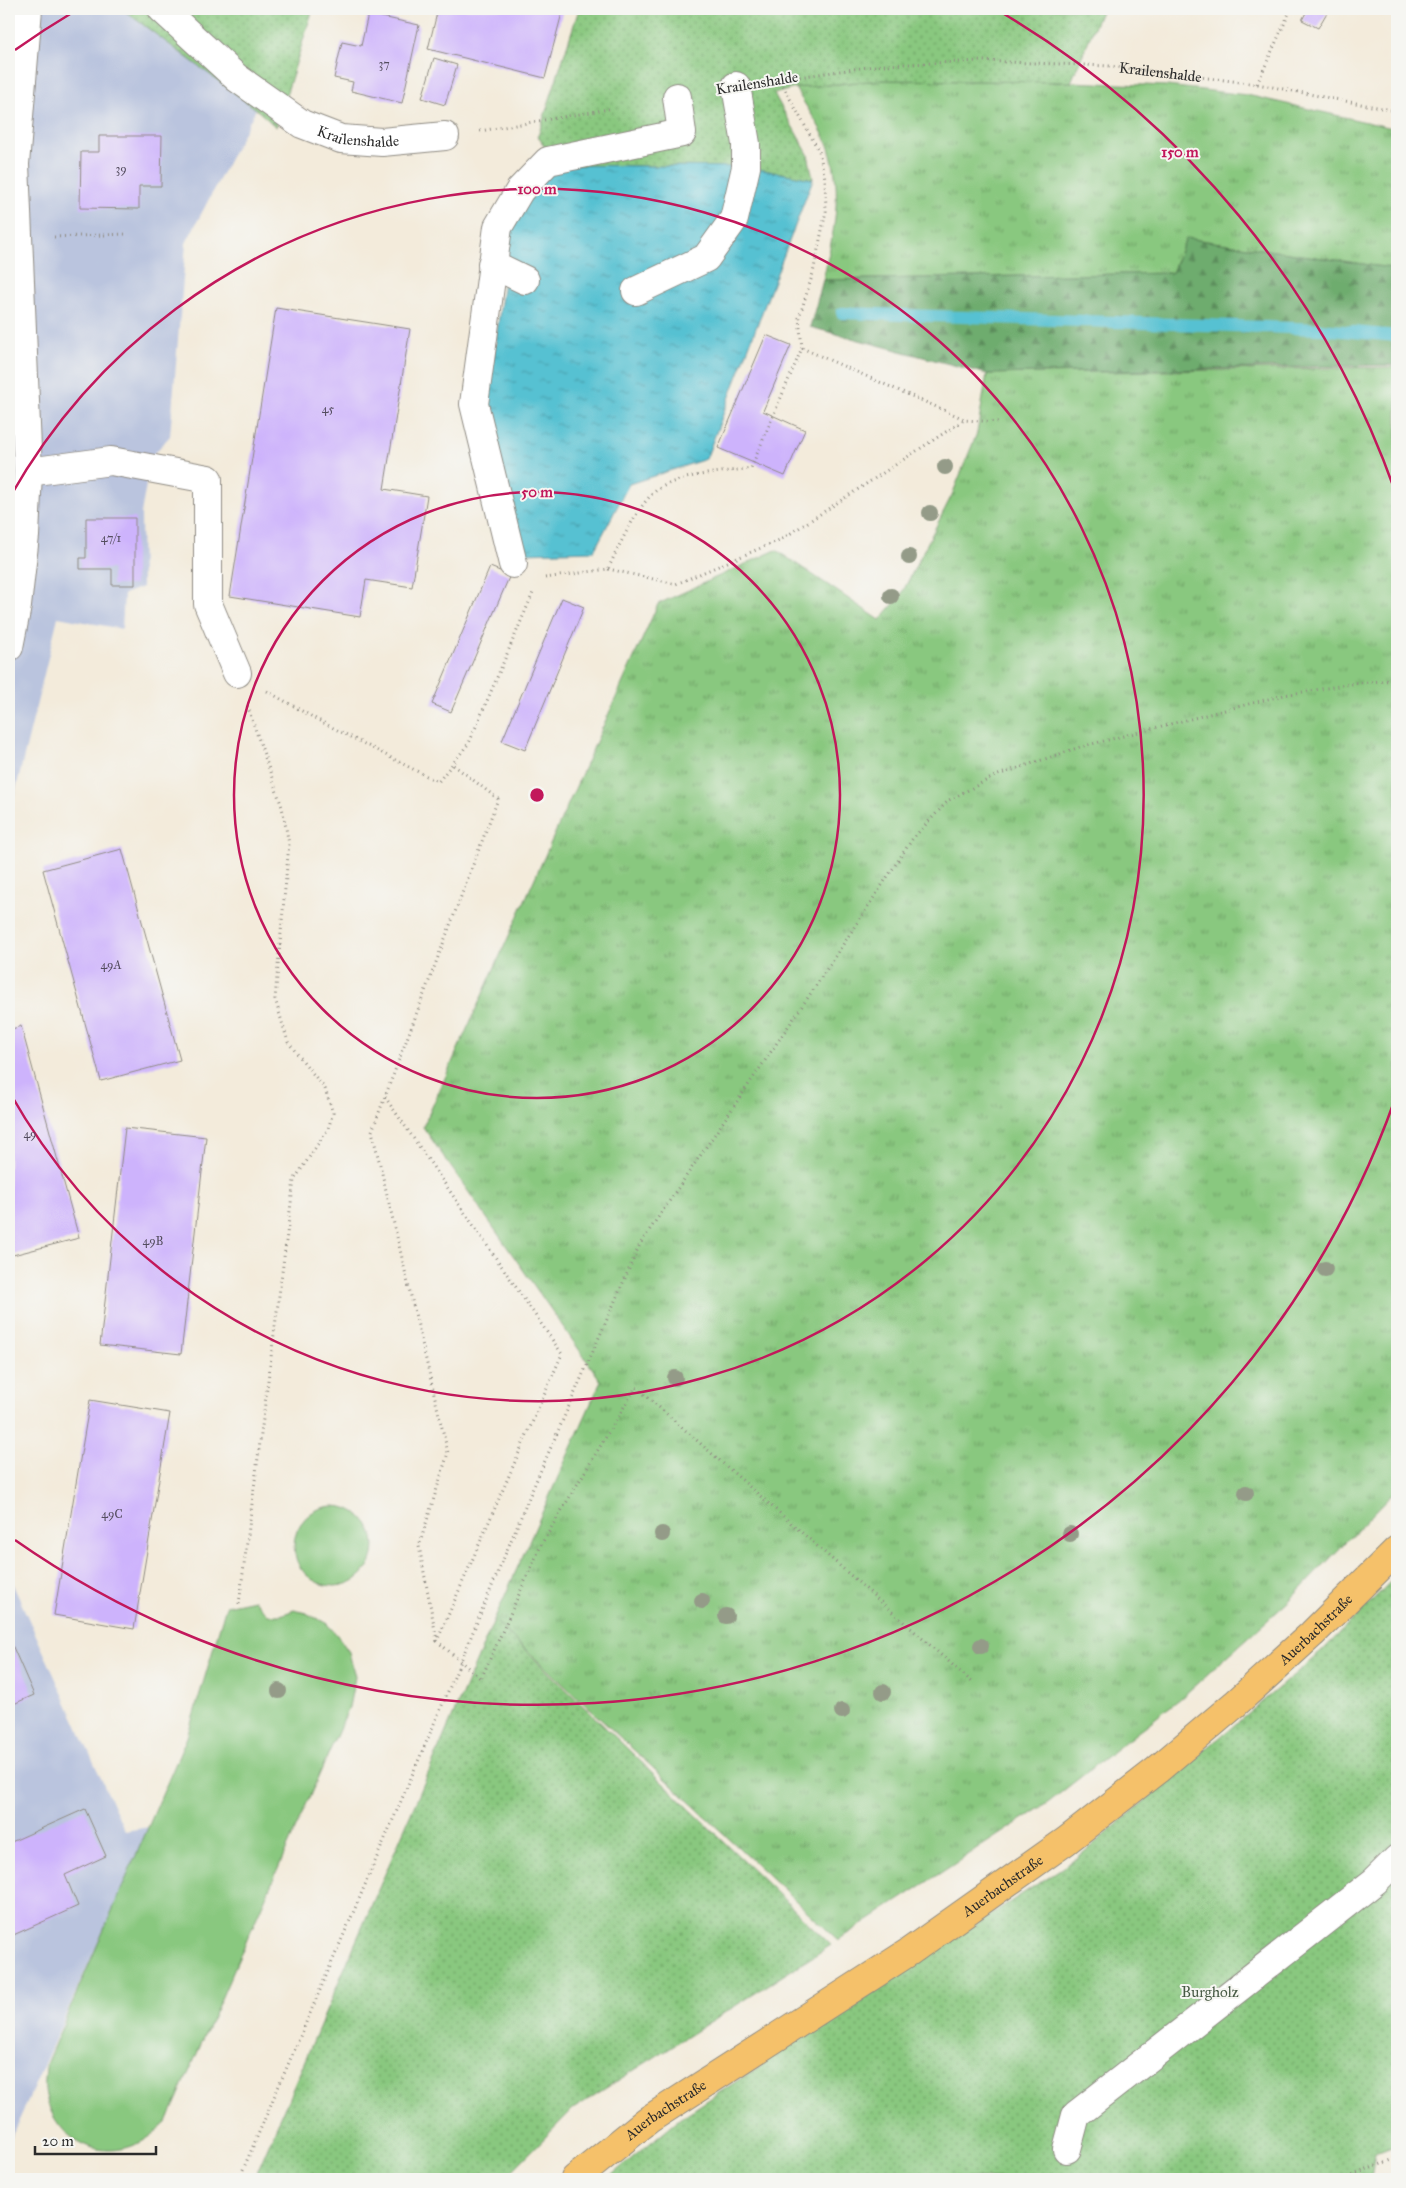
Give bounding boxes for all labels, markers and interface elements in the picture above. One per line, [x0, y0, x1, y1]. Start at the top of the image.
house number: 37 [378, 57, 390, 71]
street label: Krailenshalde [1118, 58, 1203, 86]
street label: Krailenshalde [715, 68, 799, 98]
street label: Krailenshalde [315, 122, 400, 151]
text: 150 m [1161, 143, 1199, 161]
house number: 39 [115, 162, 127, 176]
text: 100 m [517, 180, 557, 198]
house number: 45 [322, 402, 335, 416]
text: 50 m [521, 483, 553, 501]
house number: 47/1 [101, 531, 121, 545]
centre of rings [528, 786, 546, 804]
house number: 49A [100, 958, 122, 972]
house number: 49 [23, 1127, 37, 1141]
house number: 49B [142, 1234, 164, 1248]
house number: 49C [101, 1507, 123, 1521]
street label: Auerbachstraße [1274, 1590, 1356, 1669]
street label: Auerbachstraße [958, 1851, 1047, 1921]
park label: Burgholz [1181, 1983, 1239, 2001]
street label: Auerbachstraße [620, 2076, 710, 2145]
scale bar [35, 2123, 156, 2155]
text: 20 m [42, 2132, 74, 2150]

